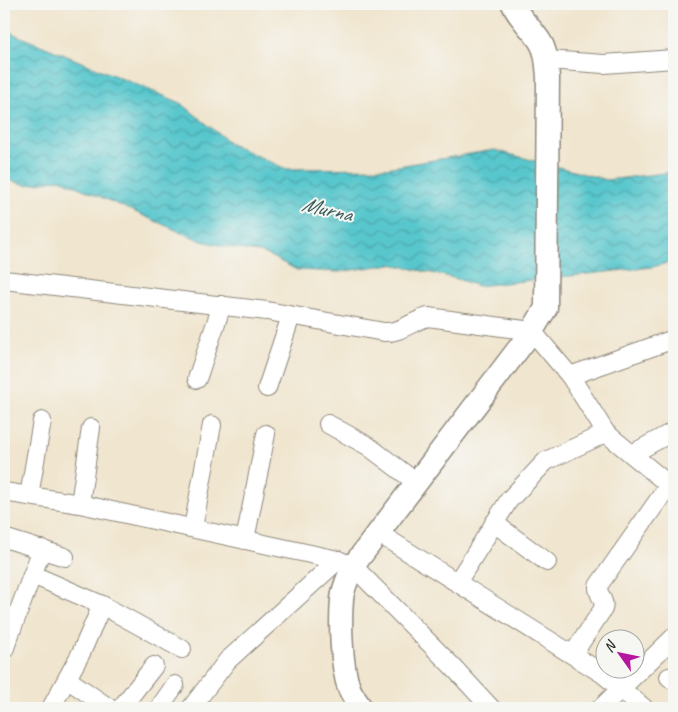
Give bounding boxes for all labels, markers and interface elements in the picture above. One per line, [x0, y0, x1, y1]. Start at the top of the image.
water label: Murna [299, 190, 357, 229]
north arrow [596, 630, 646, 680]
text: N [600, 637, 620, 655]

